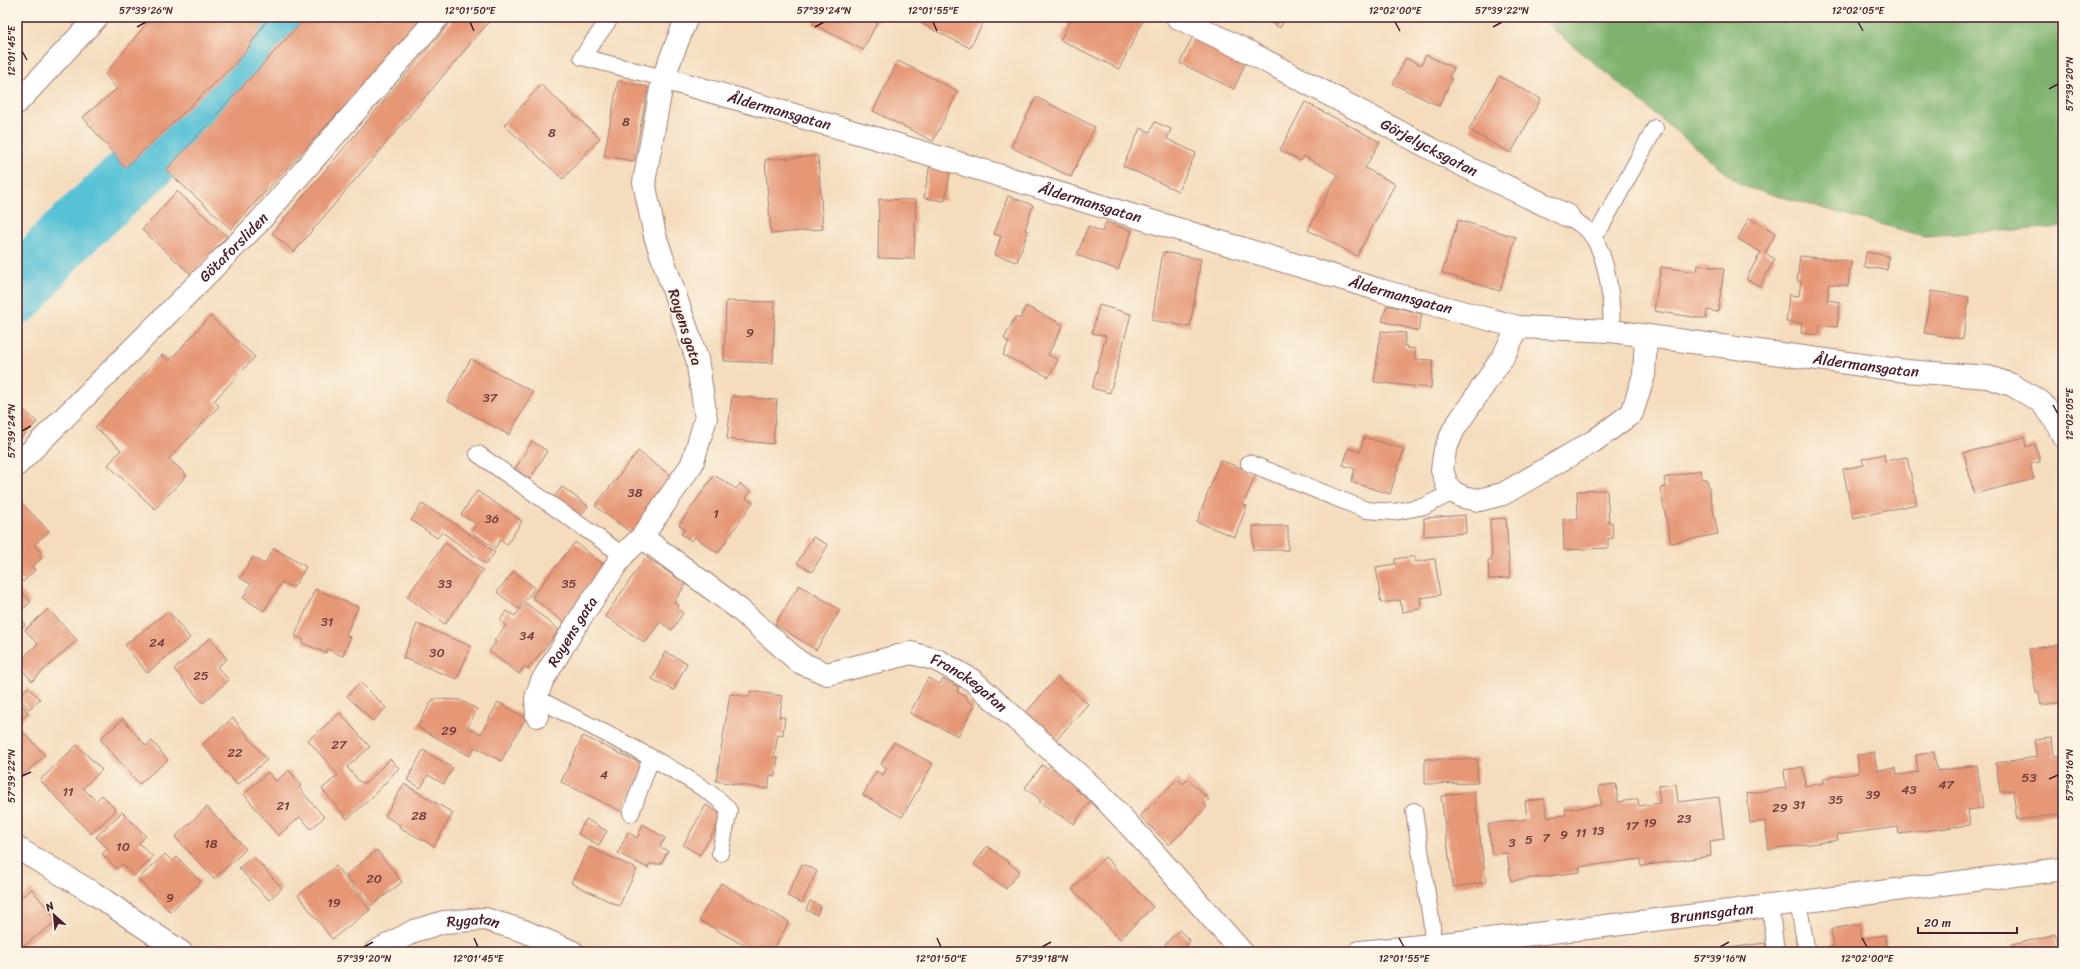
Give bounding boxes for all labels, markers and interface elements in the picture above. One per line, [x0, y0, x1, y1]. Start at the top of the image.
text: 57°39'26"N [119, 2, 173, 20]
text: 12°01'50"E [445, 2, 497, 20]
text: 57°39'24"N [797, 2, 851, 20]
text: 12°01'55"E [908, 2, 960, 20]
text: 12°02'00"E [1369, 2, 1423, 20]
text: 57°39'22"N [1475, 2, 1529, 20]
text: 12°02'05"E [1832, 2, 1886, 20]
text: 12°01'45"E [3, 24, 21, 76]
text: 57°39'20"N [2061, 57, 2079, 111]
street label: Åldermansgatan [724, 84, 834, 138]
house number: 8 [622, 110, 630, 133]
street label: Görjelycksgatan [1376, 111, 1482, 184]
house number: 8 [548, 121, 556, 144]
street label: Åldermansgatan [1034, 175, 1145, 231]
street label: Götaforsliden [193, 206, 275, 289]
street label: Åldermansgatan [1345, 268, 1455, 322]
street label: Royens gata [660, 285, 710, 369]
house number: 9 [746, 321, 754, 344]
street label: Åldermansgatan [1810, 345, 1920, 385]
house number: 37 [483, 386, 499, 409]
text: 12°02'05"E [2061, 386, 2079, 440]
text: 57°39'24"N [3, 404, 21, 458]
house number: 38 [628, 481, 643, 504]
house number: 1 [713, 502, 719, 525]
house number: 36 [485, 507, 499, 530]
house number: 33 [438, 572, 452, 595]
house number: 35 [561, 572, 577, 595]
street label: Royens gata [540, 590, 605, 672]
house number: 31 [321, 610, 334, 633]
house number: 34 [519, 624, 535, 647]
house number: 24 [149, 631, 165, 654]
house number: 30 [429, 641, 445, 664]
street label: Franckegatan [928, 646, 1013, 719]
house number: 25 [193, 664, 209, 687]
house number: 29 [441, 719, 457, 742]
house number: 27 [332, 733, 348, 756]
house number: 22 [227, 741, 243, 764]
text: 57°39'22"N [3, 749, 21, 803]
text: 57°39'16"N [2061, 749, 2079, 801]
house number: 4 [600, 763, 608, 786]
house number: 53 [2021, 766, 2037, 789]
house number: 47 [1938, 773, 1955, 796]
house number: 43 [1901, 778, 1917, 801]
house number: 11 [62, 780, 74, 803]
house number: 39 [1865, 783, 1881, 806]
house number: 35 [1828, 788, 1844, 811]
house number: 31 [1793, 793, 1806, 816]
house number: 21 [276, 794, 290, 817]
house number: 29 [1772, 796, 1788, 819]
house number: 28 [411, 804, 427, 827]
house number: 23 [1677, 807, 1691, 830]
house number: 19 [1643, 811, 1657, 834]
house number: 17 [1625, 814, 1640, 837]
house number: 13 [1592, 819, 1604, 842]
house number: 11 [1575, 821, 1587, 844]
house number: 9 [1560, 823, 1568, 846]
house number: 7 [1542, 826, 1551, 849]
house number: 5 [1525, 828, 1533, 851]
house number: 3 [1508, 831, 1516, 854]
house number: 18 [204, 832, 218, 855]
house number: 10 [116, 835, 130, 858]
house number: 20 [366, 867, 382, 890]
house number: 9 [166, 886, 174, 909]
house number: 19 [327, 891, 341, 914]
north arrow [34, 895, 74, 935]
street label: Brunnsgatan [1669, 895, 1755, 931]
text: N [41, 896, 58, 917]
street label: Rygatan [446, 906, 503, 936]
scale bar [1918, 909, 2017, 935]
text: 20 m [1924, 912, 1951, 934]
text: 57°39'20"N [337, 950, 391, 968]
text: 12°01'45"E [453, 950, 505, 968]
text: 12°01'50"E [916, 950, 968, 968]
text: 57°39'18"N [1016, 950, 1068, 968]
text: 12°01'55"E [1379, 950, 1431, 968]
text: 57°39'16"N [1694, 950, 1746, 968]
text: 12°02'00"E [1841, 950, 1895, 968]

